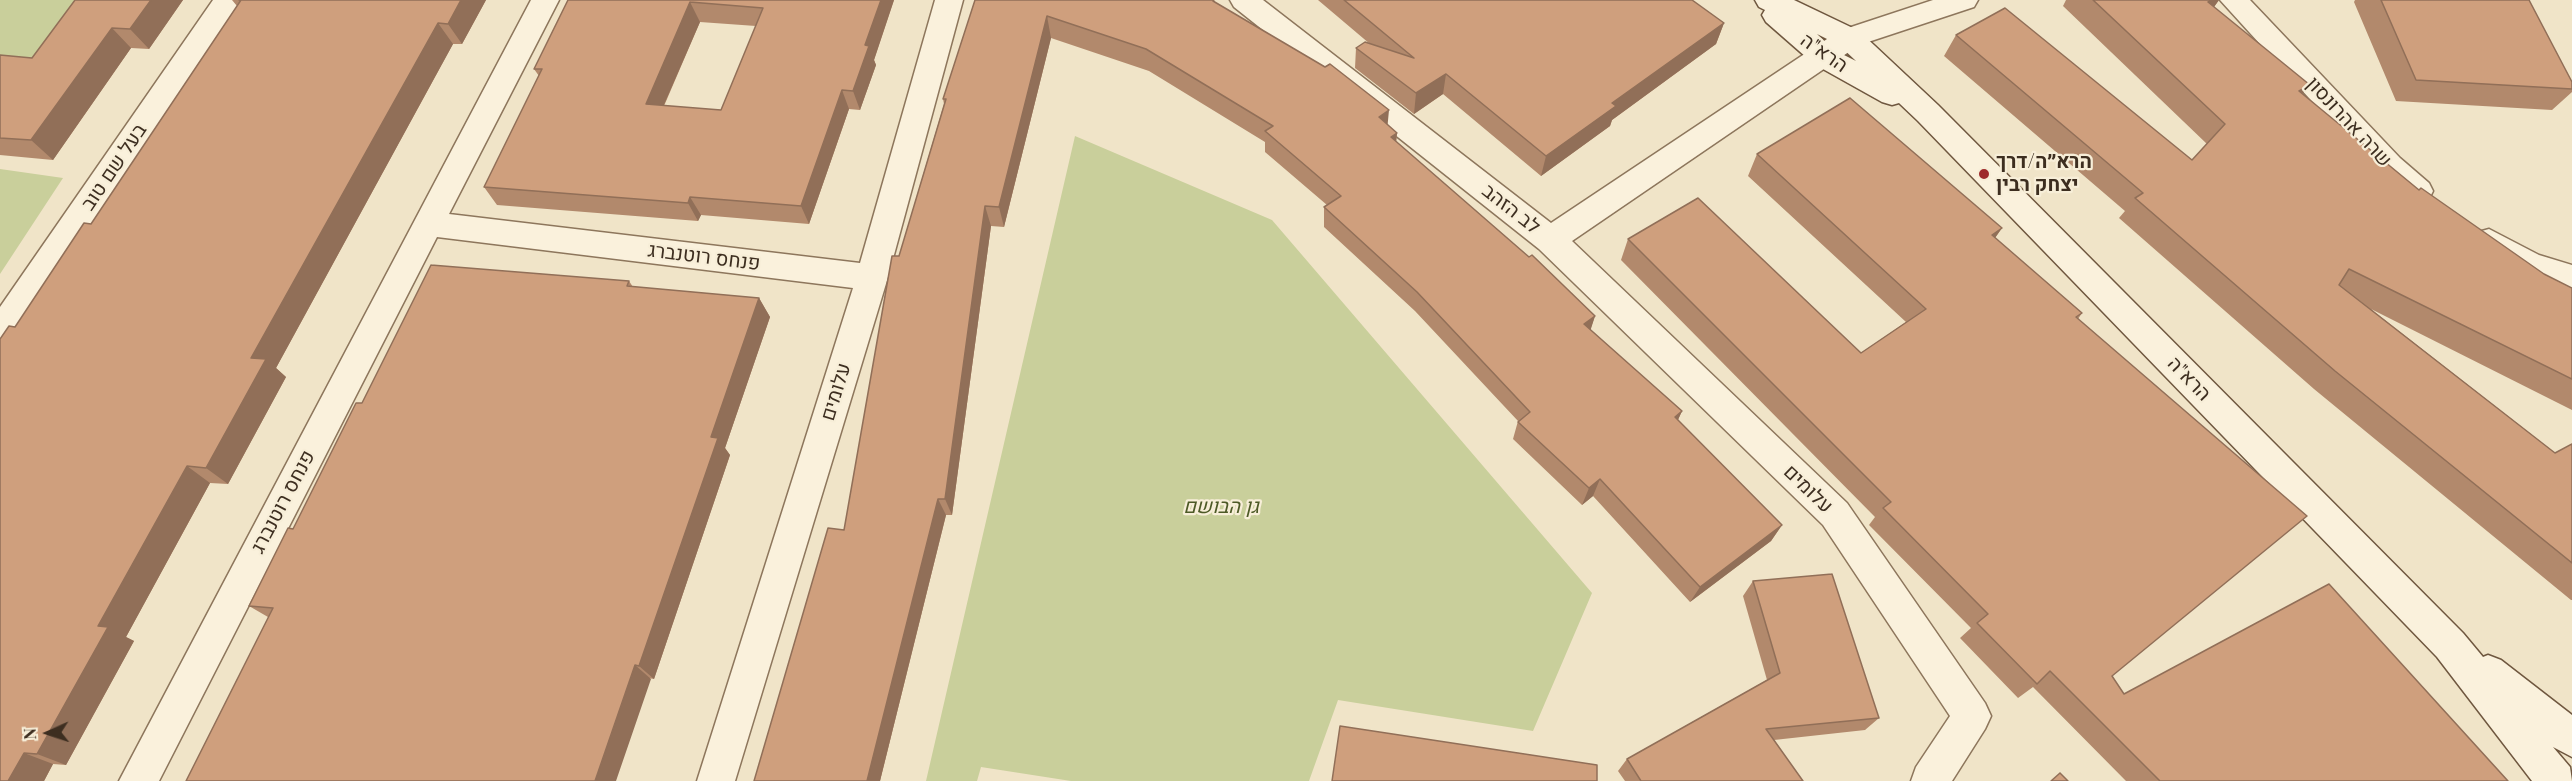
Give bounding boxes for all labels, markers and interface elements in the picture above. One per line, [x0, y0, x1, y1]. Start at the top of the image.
street label: הרא"ה [1796, 28, 1852, 78]
street label: שרה אהרונסון [2301, 72, 2397, 172]
street label: בעל שם טוב [76, 119, 152, 215]
place label: הרא״ה/דרך יצחק רבין [1996, 150, 2092, 197]
marker: הרא״ה/דרך יצחק רבין [1977, 167, 1991, 181]
street label: לב הזהב [1477, 179, 1545, 239]
street label: פנחס רוטנברג [646, 238, 762, 276]
street label: הרא"ה [2162, 352, 2216, 406]
street label: עלומים [816, 360, 856, 424]
street label: פנחס רוטנברג [246, 446, 320, 558]
street label: עלומים [1778, 460, 1838, 518]
park label: גן הבושם [1183, 495, 1259, 519]
north arrow [18, 703, 78, 763]
text: N [19, 728, 40, 740]

